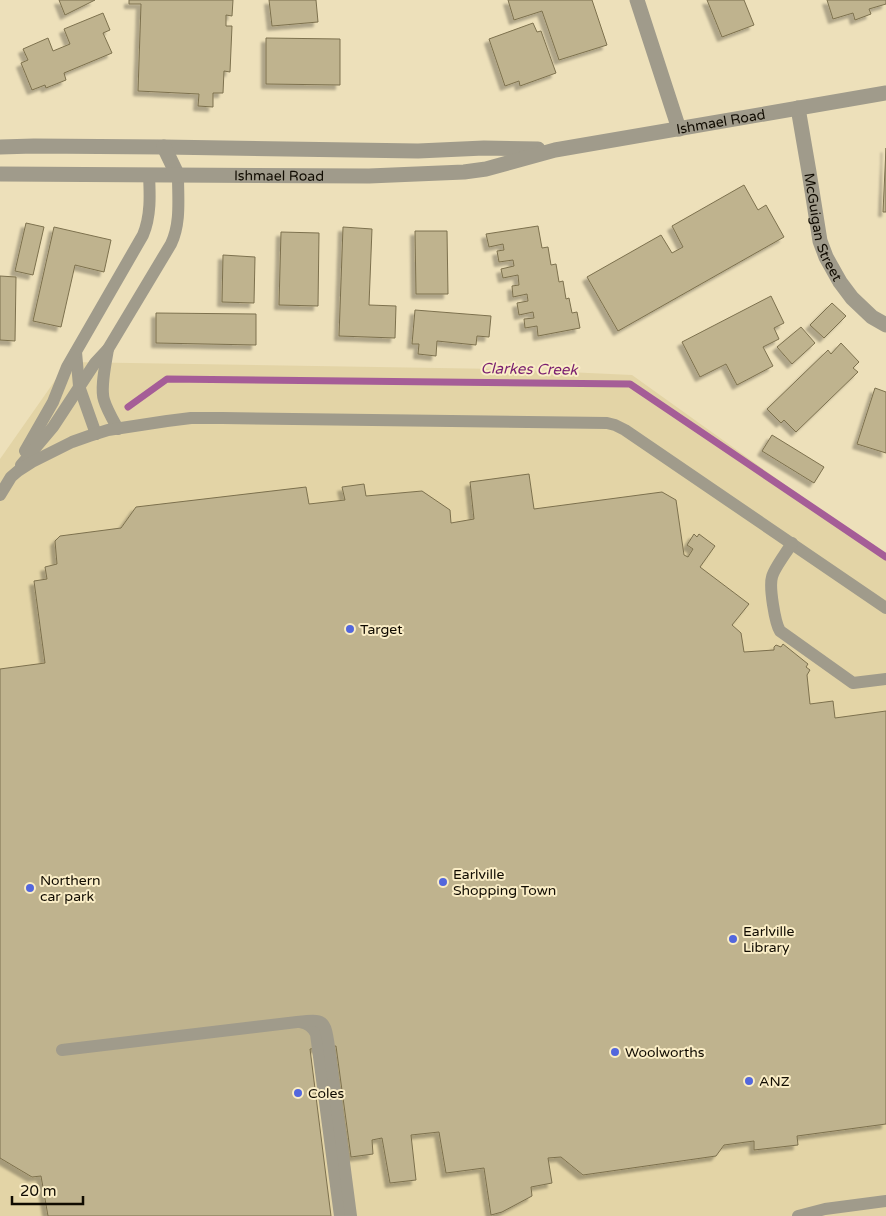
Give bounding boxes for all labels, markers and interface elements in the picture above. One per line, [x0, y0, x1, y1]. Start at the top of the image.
street label: Ishmael Road [675, 105, 767, 137]
street label: Ishmael Road [234, 167, 324, 184]
street label: McGuigan Street [801, 172, 847, 285]
water label: Clarkes Creek [480, 359, 579, 379]
place label: Target [360, 621, 403, 638]
marker: Target [344, 623, 356, 635]
place label: Earlville Shopping Town [453, 866, 556, 899]
place label: Northern car park [40, 872, 101, 905]
marker: Earlville Shopping Town [437, 876, 449, 888]
marker: Northern car park [24, 882, 36, 894]
place label: Earlville Library [743, 923, 794, 956]
marker: Earlville Library [727, 933, 739, 945]
place label: Woolworths [625, 1044, 705, 1061]
marker: Woolworths [609, 1046, 621, 1058]
place label: ANZ [759, 1073, 790, 1090]
marker: ANZ [743, 1075, 755, 1087]
place label: Coles [308, 1085, 344, 1102]
marker: Coles [292, 1087, 304, 1099]
scale bar [12, 1174, 84, 1206]
text: 20 m [20, 1182, 57, 1200]

